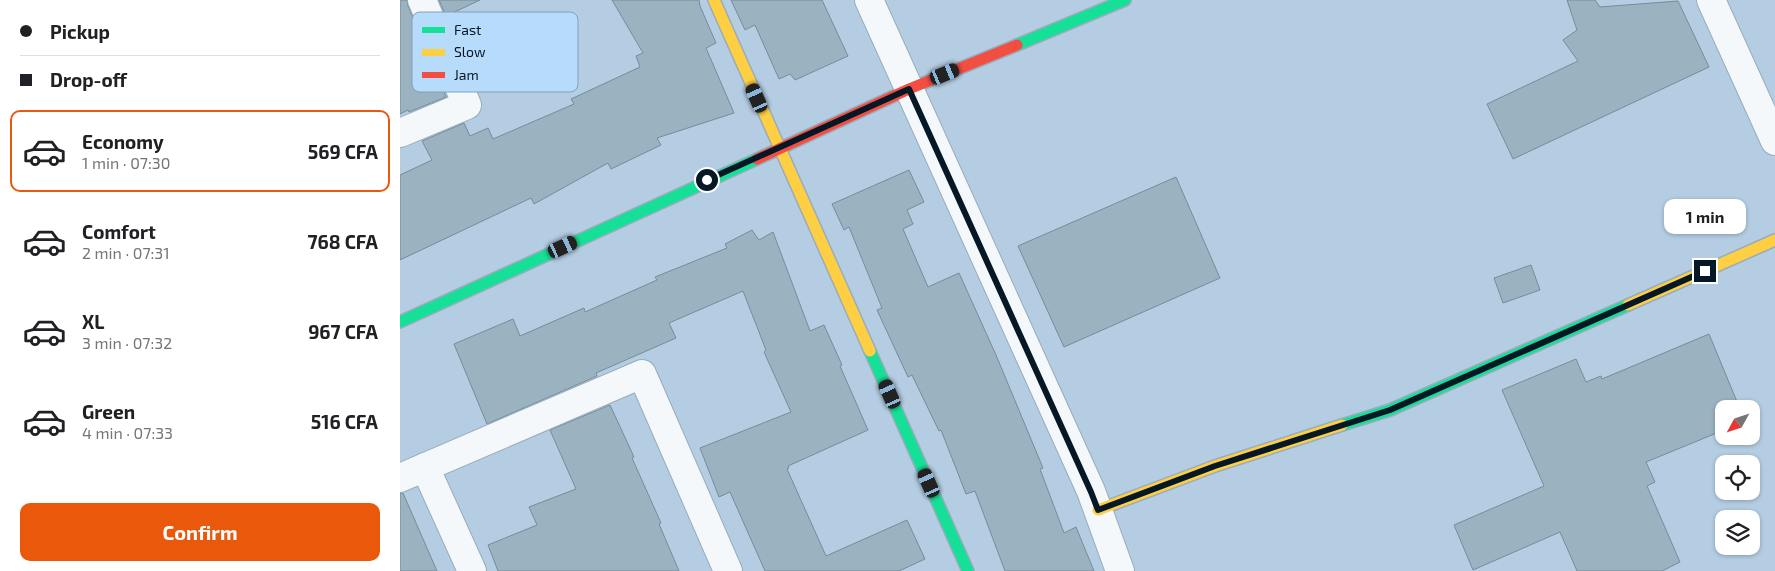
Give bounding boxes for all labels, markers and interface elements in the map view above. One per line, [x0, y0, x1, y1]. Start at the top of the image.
legend [412, 12, 578, 92]
text: Pickup [50, 20, 110, 43]
text: Fast [454, 21, 481, 38]
text: Slow [454, 43, 486, 60]
car [928, 61, 961, 87]
text: Jam [454, 66, 479, 83]
text: Drop-off [50, 68, 127, 91]
car [744, 81, 769, 115]
icon: car [22, 129, 67, 174]
text: Economy [82, 130, 164, 153]
text: 569 CFA [308, 140, 378, 163]
text: 1 min · 07:30 [82, 153, 170, 172]
route start [696, 169, 718, 191]
callout: 1 min [1664, 198, 1746, 234]
text: 1 min [1686, 207, 1724, 226]
icon: car [22, 219, 67, 264]
text: Comfort [82, 220, 156, 243]
text: 768 CFA [308, 230, 378, 253]
car [546, 234, 579, 260]
text: 2 min · 07:31 [82, 243, 170, 262]
route end [1694, 260, 1716, 282]
icon: car [22, 309, 67, 354]
text: XL [82, 310, 104, 333]
text: 967 CFA [308, 320, 378, 343]
text: 3 min · 07:32 [82, 333, 172, 352]
car [877, 377, 902, 411]
icon: car [22, 399, 67, 444]
text: Green [82, 400, 135, 423]
north arrow [1715, 400, 1760, 445]
map controls [1715, 400, 1760, 555]
text: 516 CFA [311, 410, 378, 433]
text: 4 min · 07:33 [82, 423, 173, 442]
button: locate [1715, 455, 1760, 500]
car [916, 466, 941, 500]
button: Confirm [20, 503, 380, 561]
button: layers [1715, 510, 1760, 555]

